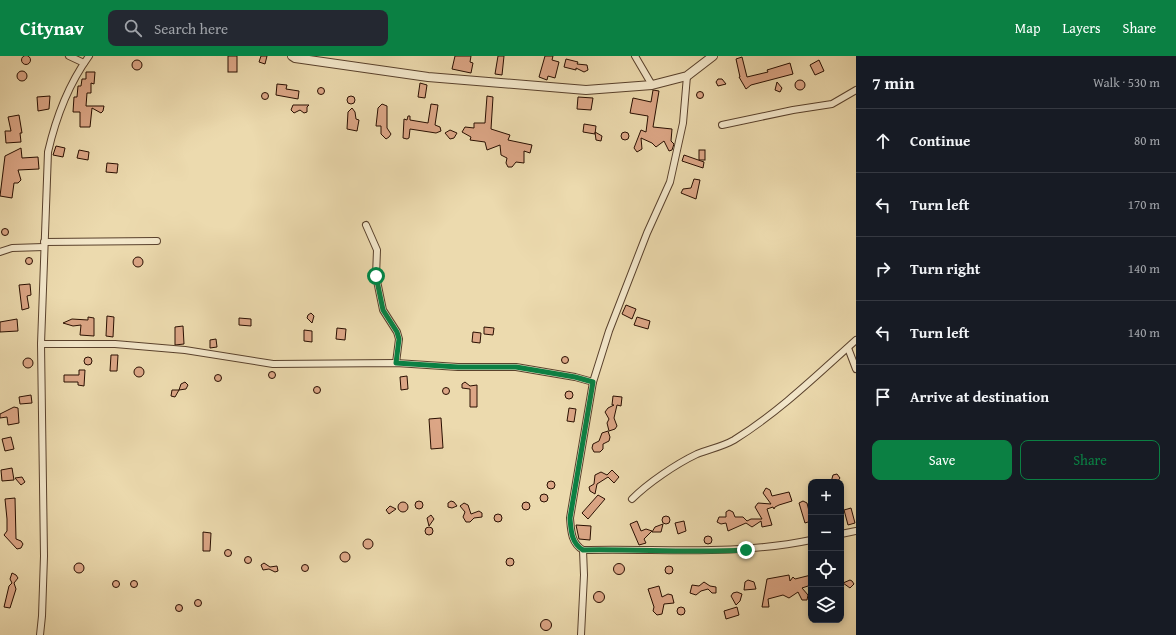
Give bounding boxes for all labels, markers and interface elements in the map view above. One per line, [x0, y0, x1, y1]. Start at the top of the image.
search box [108, 10, 388, 46]
text: Citynav [20, 14, 84, 42]
icon: search [122, 17, 144, 39]
text: Search here [154, 18, 228, 39]
text: Map [1015, 18, 1041, 38]
text: Layers [1063, 18, 1101, 38]
text: Share [1123, 18, 1156, 38]
text: 7 min [872, 70, 914, 95]
text: Walk · 530 m [1093, 73, 1160, 92]
icon: ahead [872, 130, 894, 152]
text: Continue [910, 130, 971, 151]
text: 80 m [1134, 131, 1160, 150]
icon: left [872, 194, 894, 216]
text: Turn left [910, 194, 969, 215]
text: 170 m [1128, 195, 1160, 214]
icon: right [872, 258, 894, 280]
text: Turn right [910, 258, 981, 279]
text: 140 m [1128, 259, 1160, 278]
route start [367, 267, 385, 285]
icon: left [872, 322, 894, 344]
text: Turn left [910, 322, 969, 343]
text: 140 m [1128, 323, 1160, 342]
icon: arrive [872, 386, 894, 408]
text: Arrive at destination [910, 386, 1049, 407]
button: Save [872, 440, 1012, 480]
button: Share [1020, 440, 1160, 480]
map controls [808, 479, 844, 623]
button: + [808, 479, 844, 515]
button: − [808, 515, 844, 551]
route end [737, 541, 755, 559]
button: locate [808, 551, 844, 587]
button: layers [808, 587, 844, 623]

